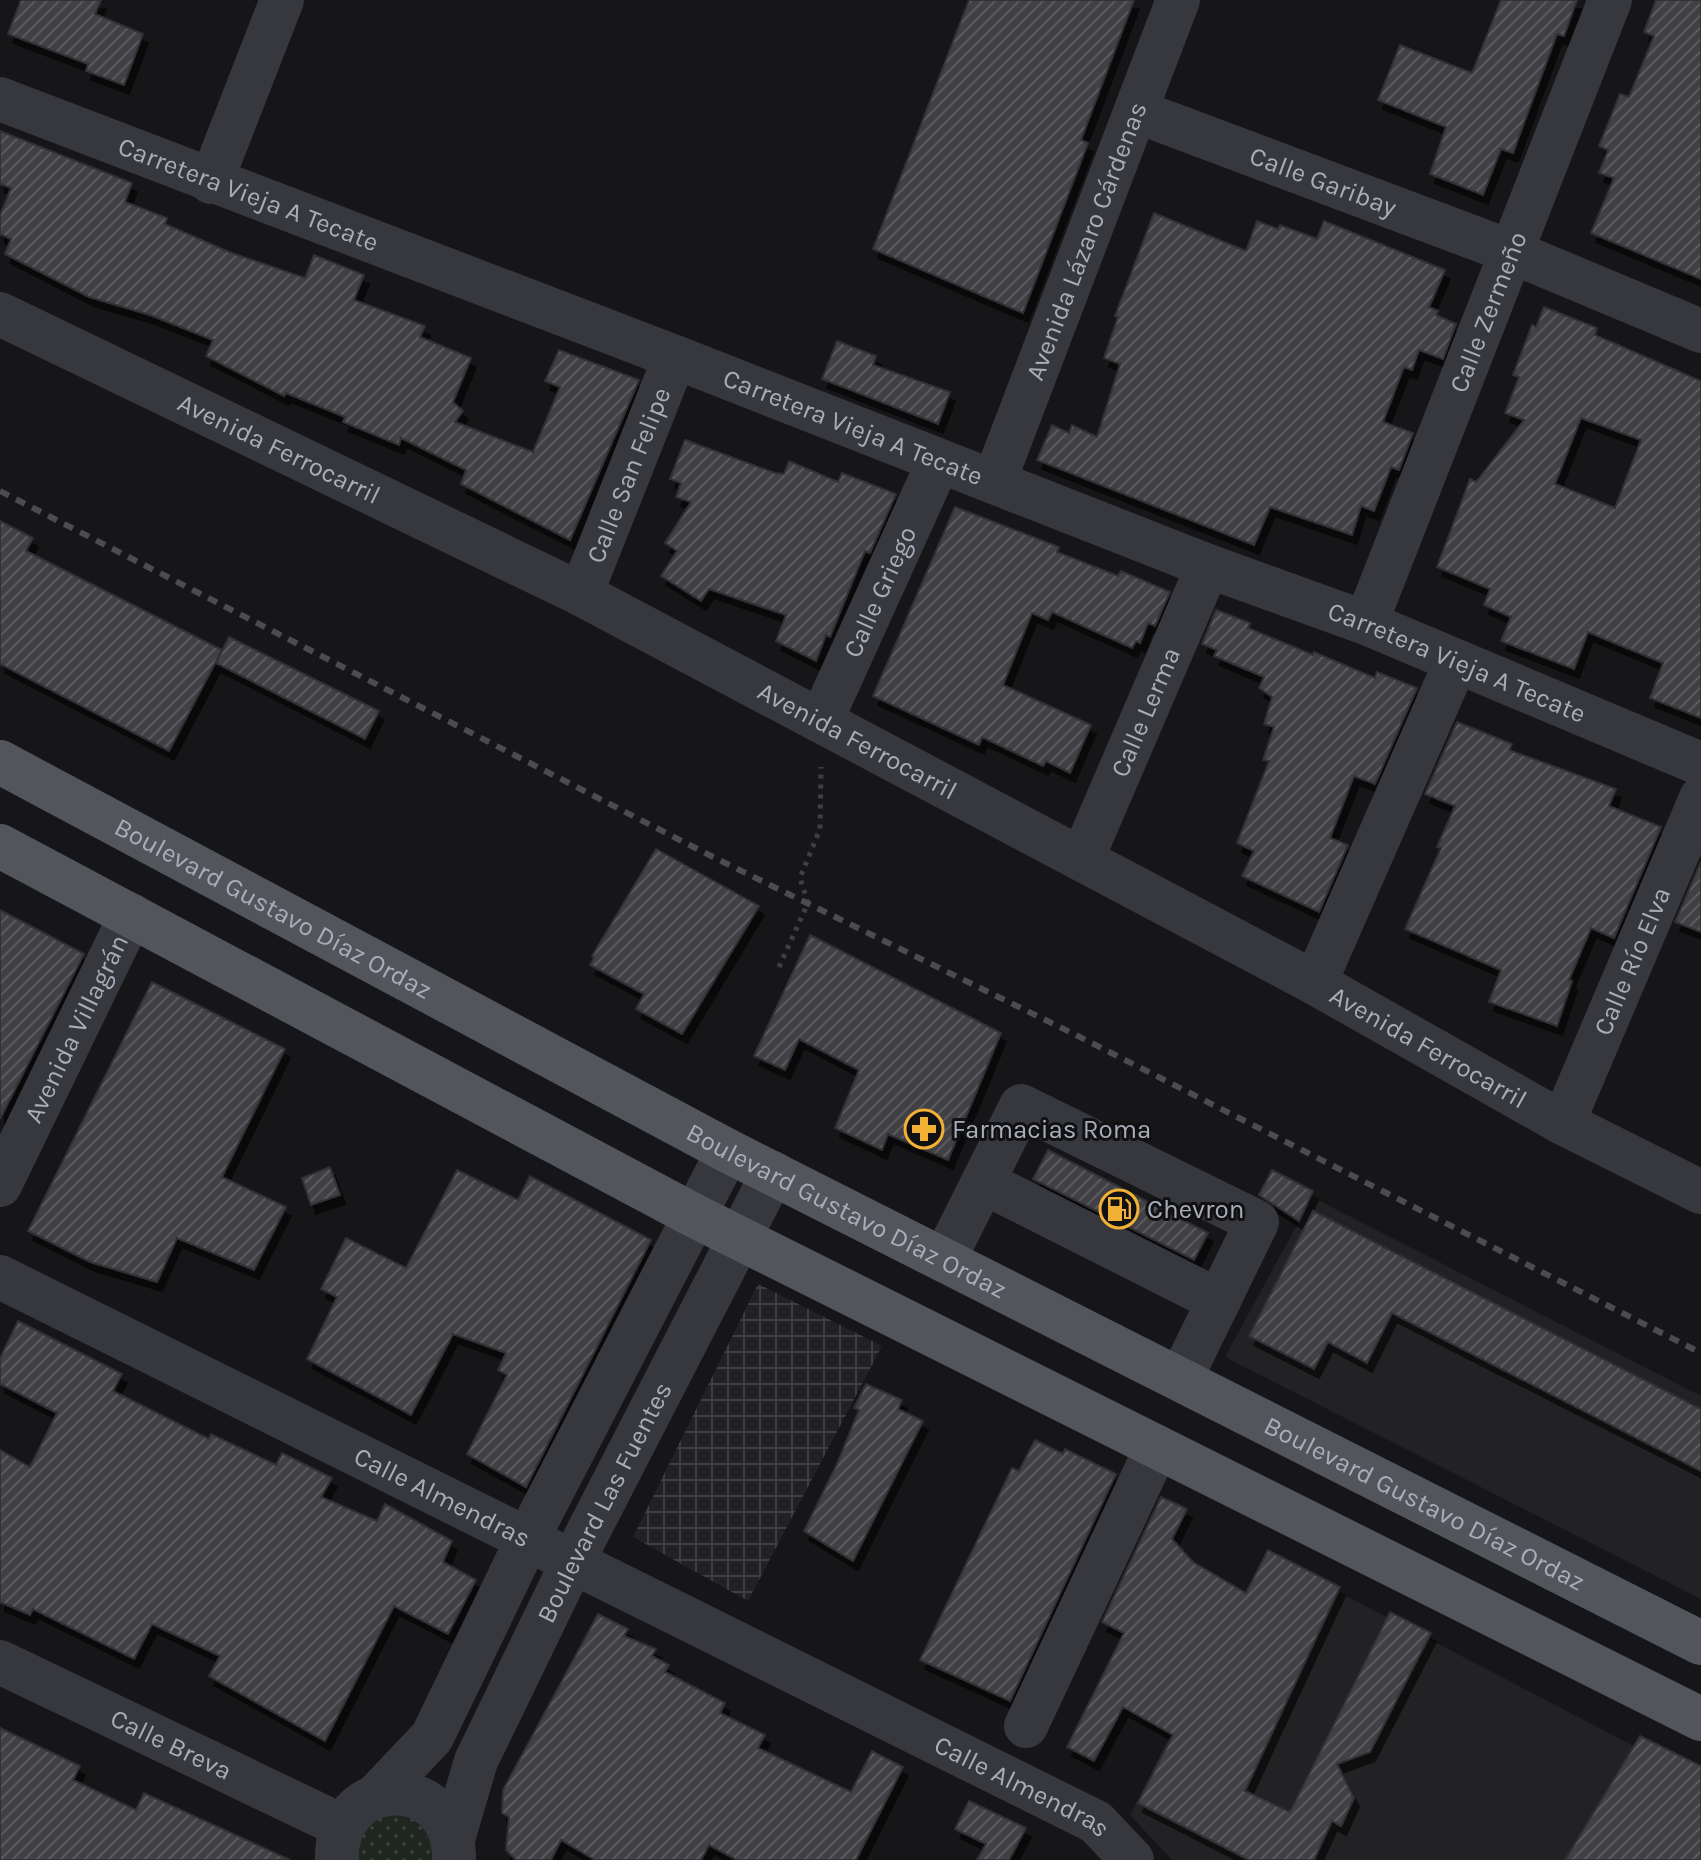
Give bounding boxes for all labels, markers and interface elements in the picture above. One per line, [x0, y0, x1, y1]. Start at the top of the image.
street label: Avenida Lázaro Cárdenas [1019, 98, 1154, 385]
street label: Carretera Vieja A Tecate [114, 131, 383, 258]
street label: Calle Garibay [1245, 140, 1401, 223]
street label: Calle Zermeño [1443, 227, 1534, 397]
street label: Carretera Vieja A Tecate [719, 362, 987, 492]
street label: Calle San Felipe [580, 383, 677, 567]
street label: Avenida Ferrocarril [173, 387, 385, 511]
street label: Calle Griego [837, 521, 923, 662]
street label: Carretera Vieja A Tecate [1324, 596, 1590, 730]
street label: Calle Lerma [1104, 643, 1187, 782]
street label: Avenida Ferrocarril [752, 676, 962, 806]
street label: Boulevard Gustavo Díaz Ordaz [109, 811, 437, 1006]
street label: Calle Río Elva [1587, 883, 1677, 1040]
street label: Avenida Villagrán [18, 929, 135, 1128]
street label: Avenida Ferrocarril [1324, 980, 1532, 1115]
pharmacy icon: Farmacias Roma [903, 1108, 945, 1150]
place label: Farmacias Roma [952, 1114, 1151, 1145]
street label: Boulevard Gustavo Díaz Ordaz [681, 1117, 1011, 1305]
fuel station icon: Chevron [1098, 1188, 1140, 1230]
place label: Chevron [1147, 1194, 1244, 1225]
street label: Boulevard Las Fuentes [530, 1377, 679, 1628]
street label: Boulevard Gustavo Díaz Ordaz [1259, 1410, 1590, 1598]
street label: Calle Almendras [349, 1441, 535, 1554]
street label: Calle Breva [105, 1702, 237, 1787]
street label: Calle Almendras [929, 1729, 1117, 1843]

